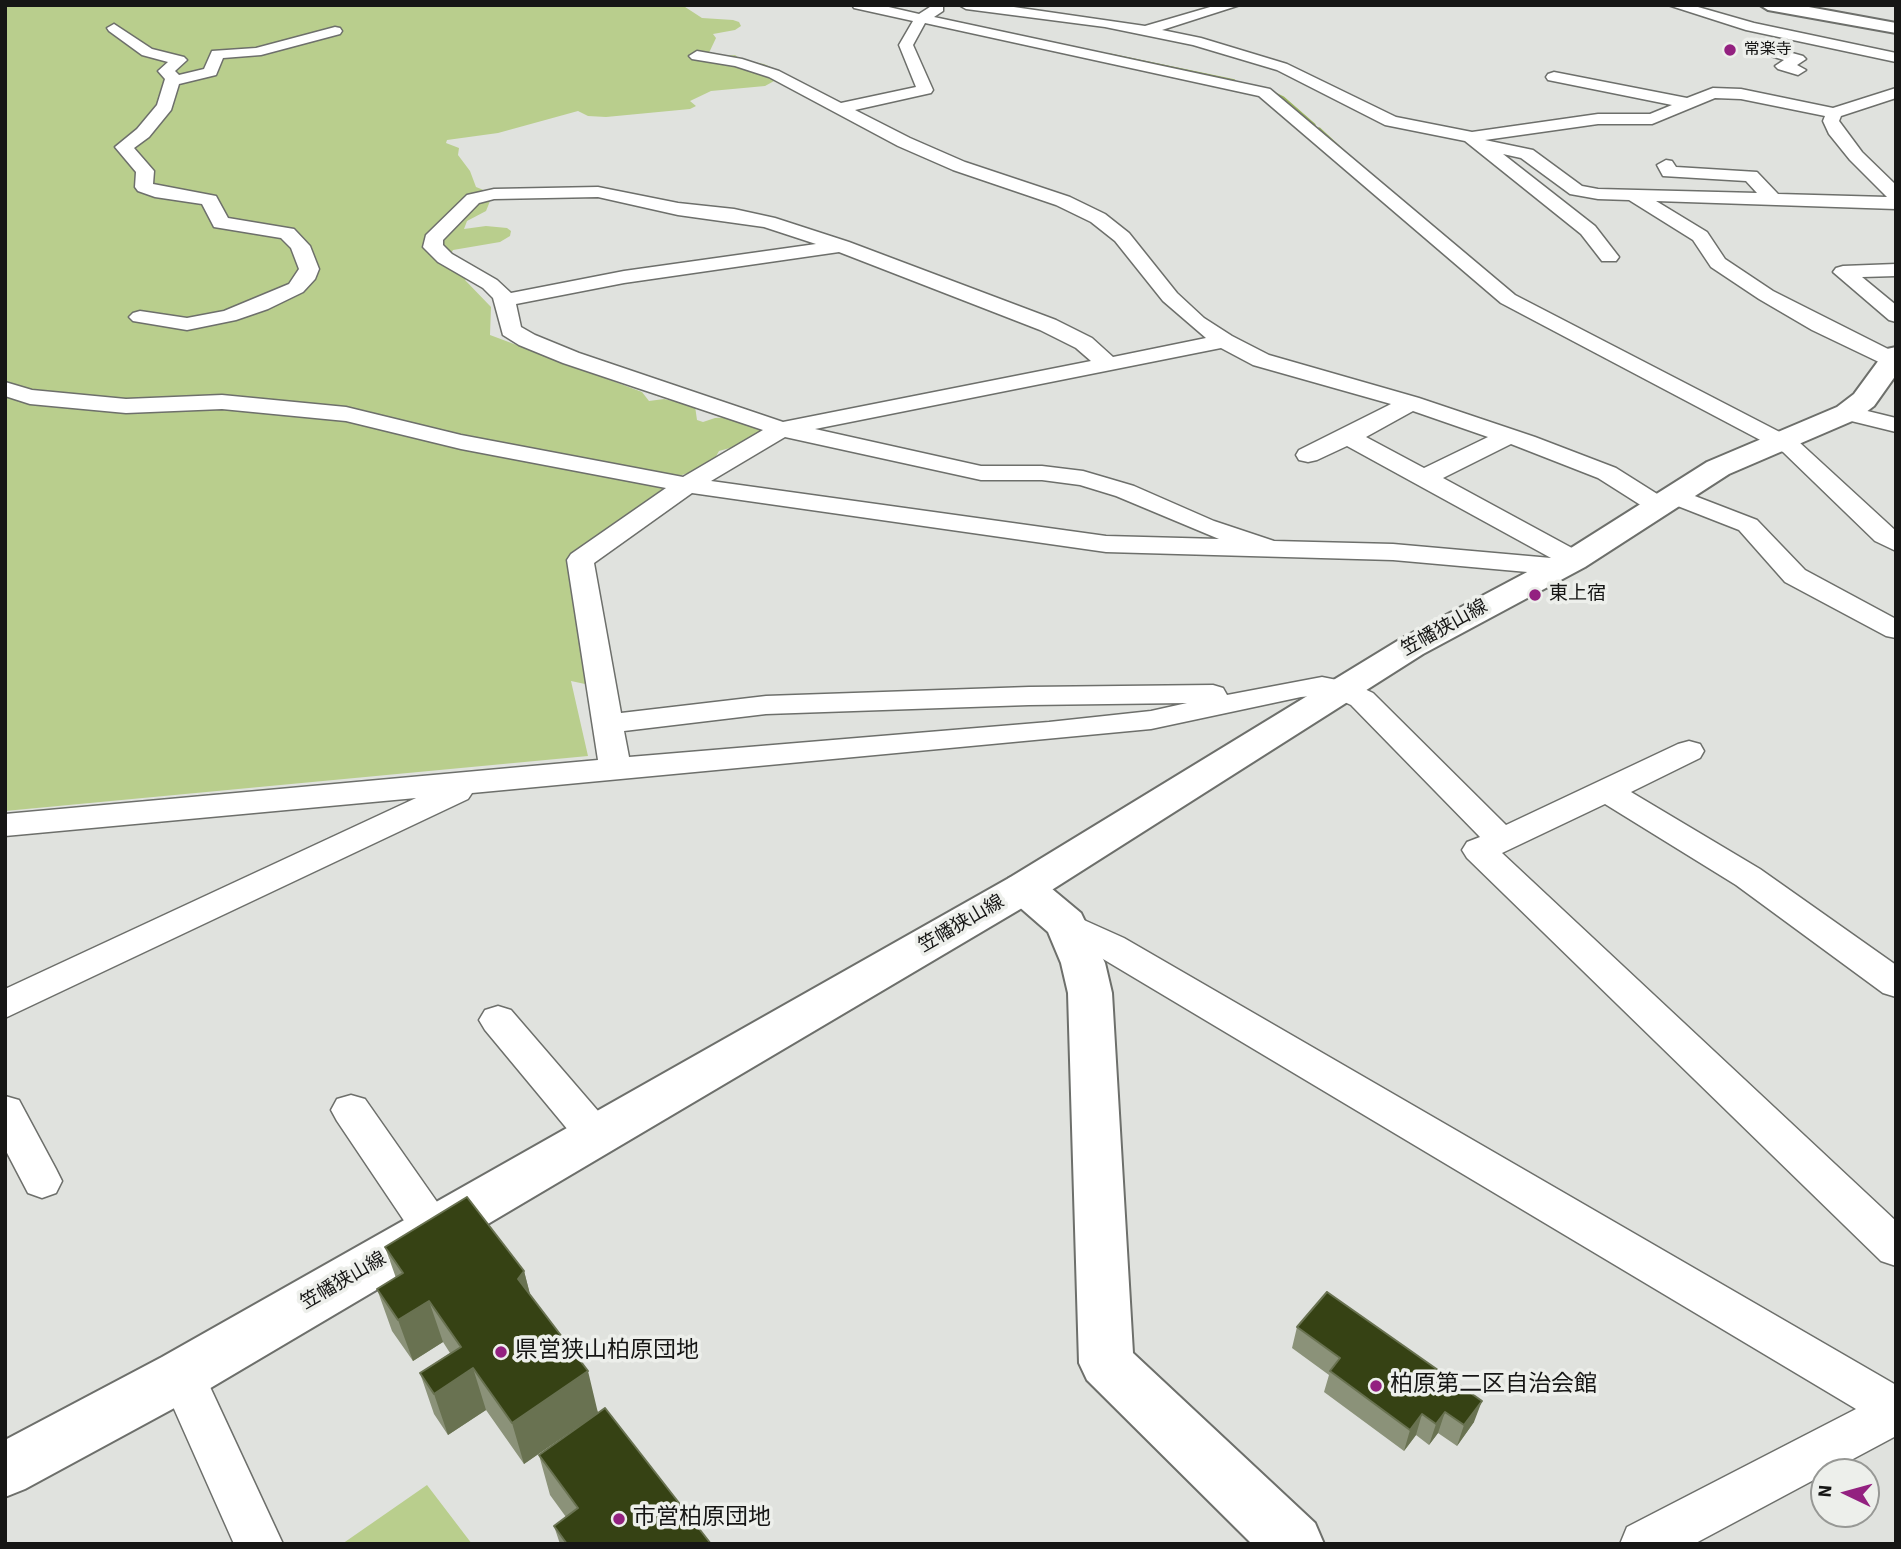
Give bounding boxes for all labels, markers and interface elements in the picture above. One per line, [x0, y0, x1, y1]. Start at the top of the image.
place label: 常楽寺 [1744, 40, 1792, 60]
marker: 常楽寺 [1722, 42, 1738, 58]
place label: 東上宿 [1549, 584, 1606, 606]
marker: 東上宿 [1527, 587, 1543, 603]
street label: 笠幡狭山線 [1398, 596, 1492, 662]
street label: 笠幡狭山線 [915, 891, 1009, 959]
street label: 笠幡狭山線 [297, 1248, 391, 1316]
place label: 県営狭山柏原団地 [515, 1338, 699, 1366]
marker: 県営狭山柏原団地 [493, 1344, 509, 1360]
place label: 柏原第二区自治会館 [1390, 1372, 1597, 1400]
marker: 柏原第二区自治会館 [1368, 1378, 1384, 1394]
north arrow [1810, 1458, 1880, 1528]
text: N [1812, 1484, 1840, 1499]
place label: 市営柏原団地 [633, 1505, 771, 1533]
marker: 市営柏原団地 [611, 1511, 627, 1527]

